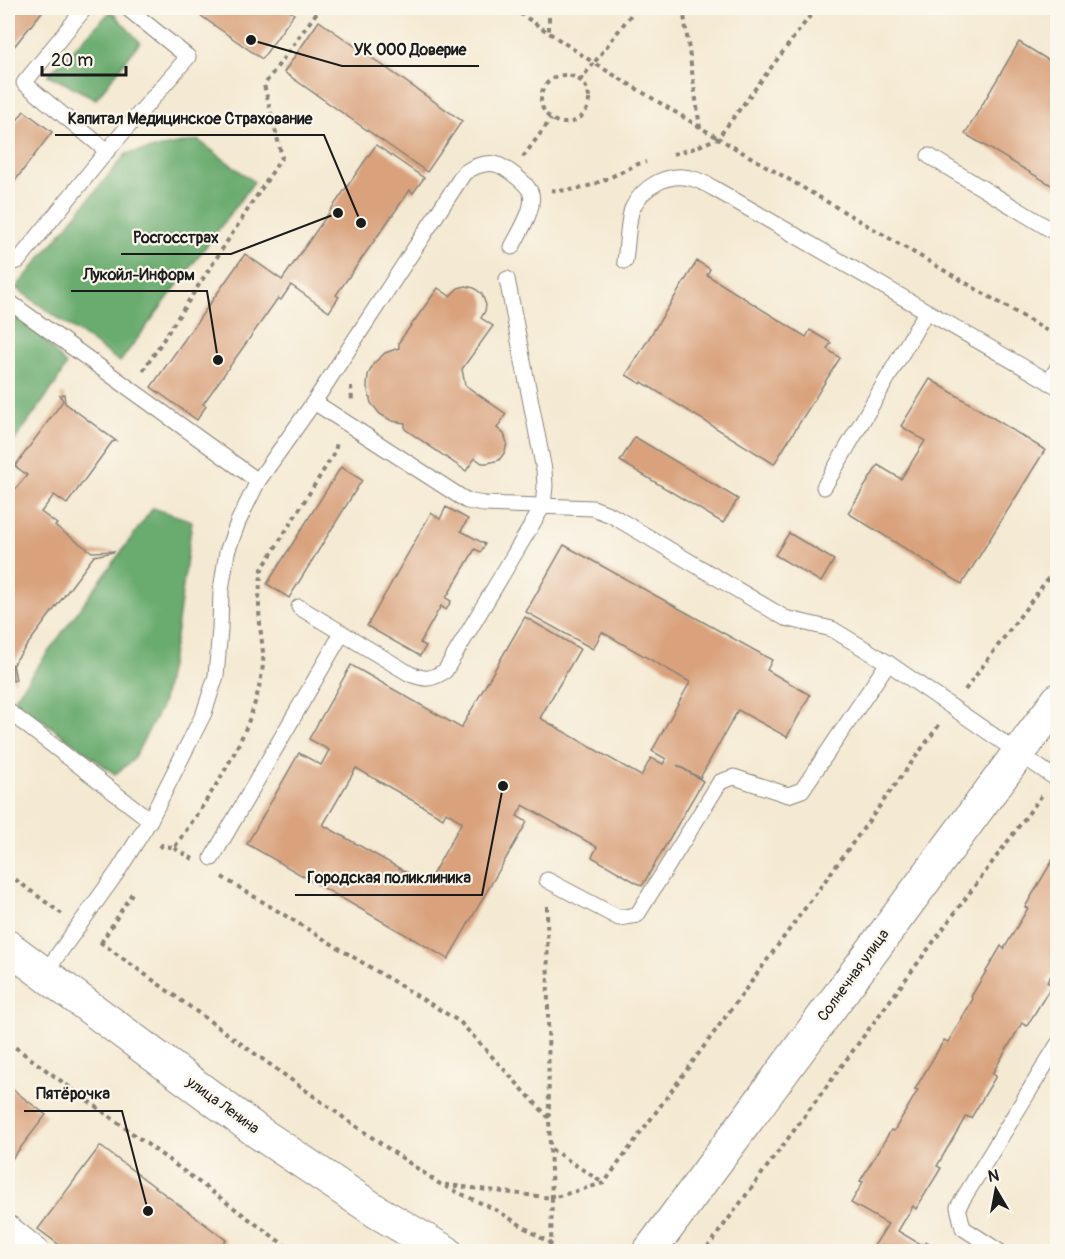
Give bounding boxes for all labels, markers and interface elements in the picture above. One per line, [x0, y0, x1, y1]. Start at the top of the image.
callout: УК ООО Доверие [342, 32, 479, 66]
scale bar [42, 39, 126, 77]
text: УК ООО Доверие [354, 40, 467, 60]
text: 20 m [51, 49, 93, 72]
callout: Капитал Медицинское Страхование [55, 101, 324, 135]
text: Капитал Медицинское Страхование [68, 109, 313, 129]
callout: Росгосстрах [121, 220, 231, 254]
text: Росгосстрах [133, 228, 219, 248]
callout: Лукойл-Информ [71, 257, 207, 291]
text: Лукойл-Информ [82, 265, 195, 285]
callout: Городская поликлиника [295, 861, 482, 895]
text: Городская поликлиника [307, 868, 471, 888]
street label: Солнечная улица [813, 925, 893, 1025]
street label: улица Ленина [182, 1072, 263, 1138]
callout: Пятёрочка [24, 1077, 122, 1111]
text: Пятёрочка [36, 1084, 110, 1104]
north arrow [966, 1160, 1026, 1220]
text: N [987, 1165, 1001, 1187]

